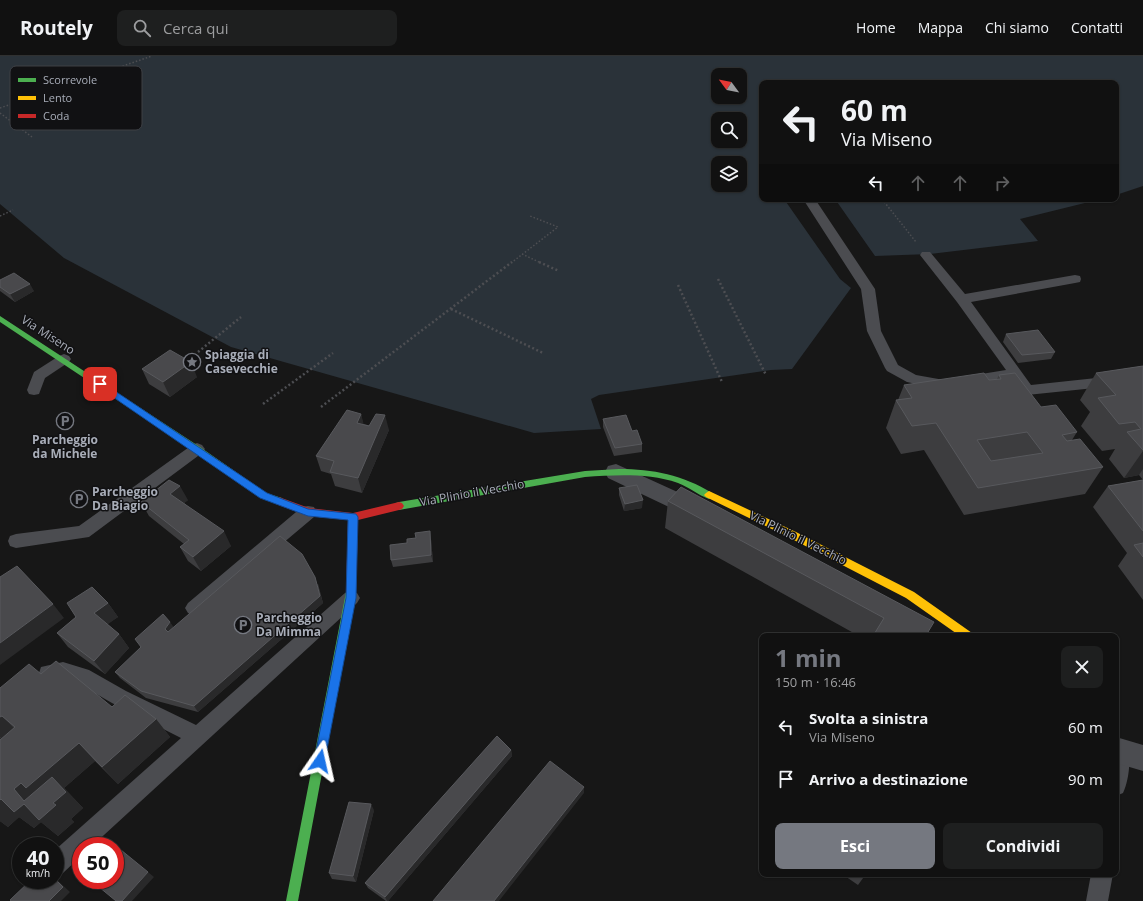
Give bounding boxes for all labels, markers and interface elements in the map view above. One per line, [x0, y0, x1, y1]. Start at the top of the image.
search box [117, 10, 397, 46]
text: Routely [20, 15, 93, 41]
icon: search [131, 17, 153, 39]
text: Cerca qui [163, 18, 228, 38]
text: Home [856, 18, 896, 37]
text: Mappa [918, 18, 963, 37]
text: Chi siamo [985, 18, 1049, 37]
text: Contatti [1071, 18, 1123, 37]
legend [10, 66, 142, 130]
north arrow [711, 68, 747, 104]
map controls [711, 68, 747, 192]
text: Scorrevole [43, 72, 97, 87]
text: Lento [43, 90, 73, 105]
text: 60 m [841, 91, 908, 129]
icon: left [775, 96, 827, 148]
text: Coda [43, 108, 69, 123]
button: search [711, 112, 747, 148]
text: Via Miseno [841, 127, 932, 151]
button: layers [711, 156, 747, 192]
icon: left [865, 172, 887, 194]
icon: ahead [907, 172, 929, 194]
icon: ahead [949, 172, 971, 194]
icon: right [991, 172, 1013, 194]
street label: Via Miseno [18, 311, 78, 358]
place label: Spiaggia di Casevecchie [205, 346, 278, 377]
place icon: Spiaggia di Casevecchie [182, 352, 202, 372]
pin [83, 367, 117, 401]
icon: arrive [89, 373, 111, 395]
parking icon: Parcheggio da Michele [55, 411, 75, 431]
place label: Parcheggio da Michele [32, 431, 98, 462]
street label: Via Plinio il Vecchio [418, 475, 526, 510]
place label: Parcheggio Da Biagio [92, 483, 158, 514]
parking icon: Parcheggio Da Biagio [69, 489, 89, 509]
street label: Via Plinio il Vecchio [747, 507, 850, 568]
place label: Parcheggio Da Mimma [256, 609, 322, 640]
parking icon: Parcheggio Da Mimma [233, 615, 253, 635]
text: 1 min [775, 641, 842, 674]
button: close [1061, 646, 1103, 688]
text: 150 m · 16:46 [775, 673, 856, 691]
text: Svolta a sinistra [809, 708, 928, 728]
icon: left [775, 716, 797, 738]
text: 60 m [1068, 717, 1103, 737]
text: Via Miseno [809, 728, 875, 746]
position arrow [299, 740, 341, 782]
icon: arrive [775, 768, 797, 790]
text: Arrivo a destinazione [809, 769, 968, 789]
text: 90 m [1068, 769, 1103, 789]
button: Esci [775, 823, 935, 869]
button: Condividi [943, 823, 1103, 869]
speed limit sign: 50 [72, 837, 124, 889]
text: 40 [27, 844, 49, 871]
text: km/h [26, 866, 50, 880]

